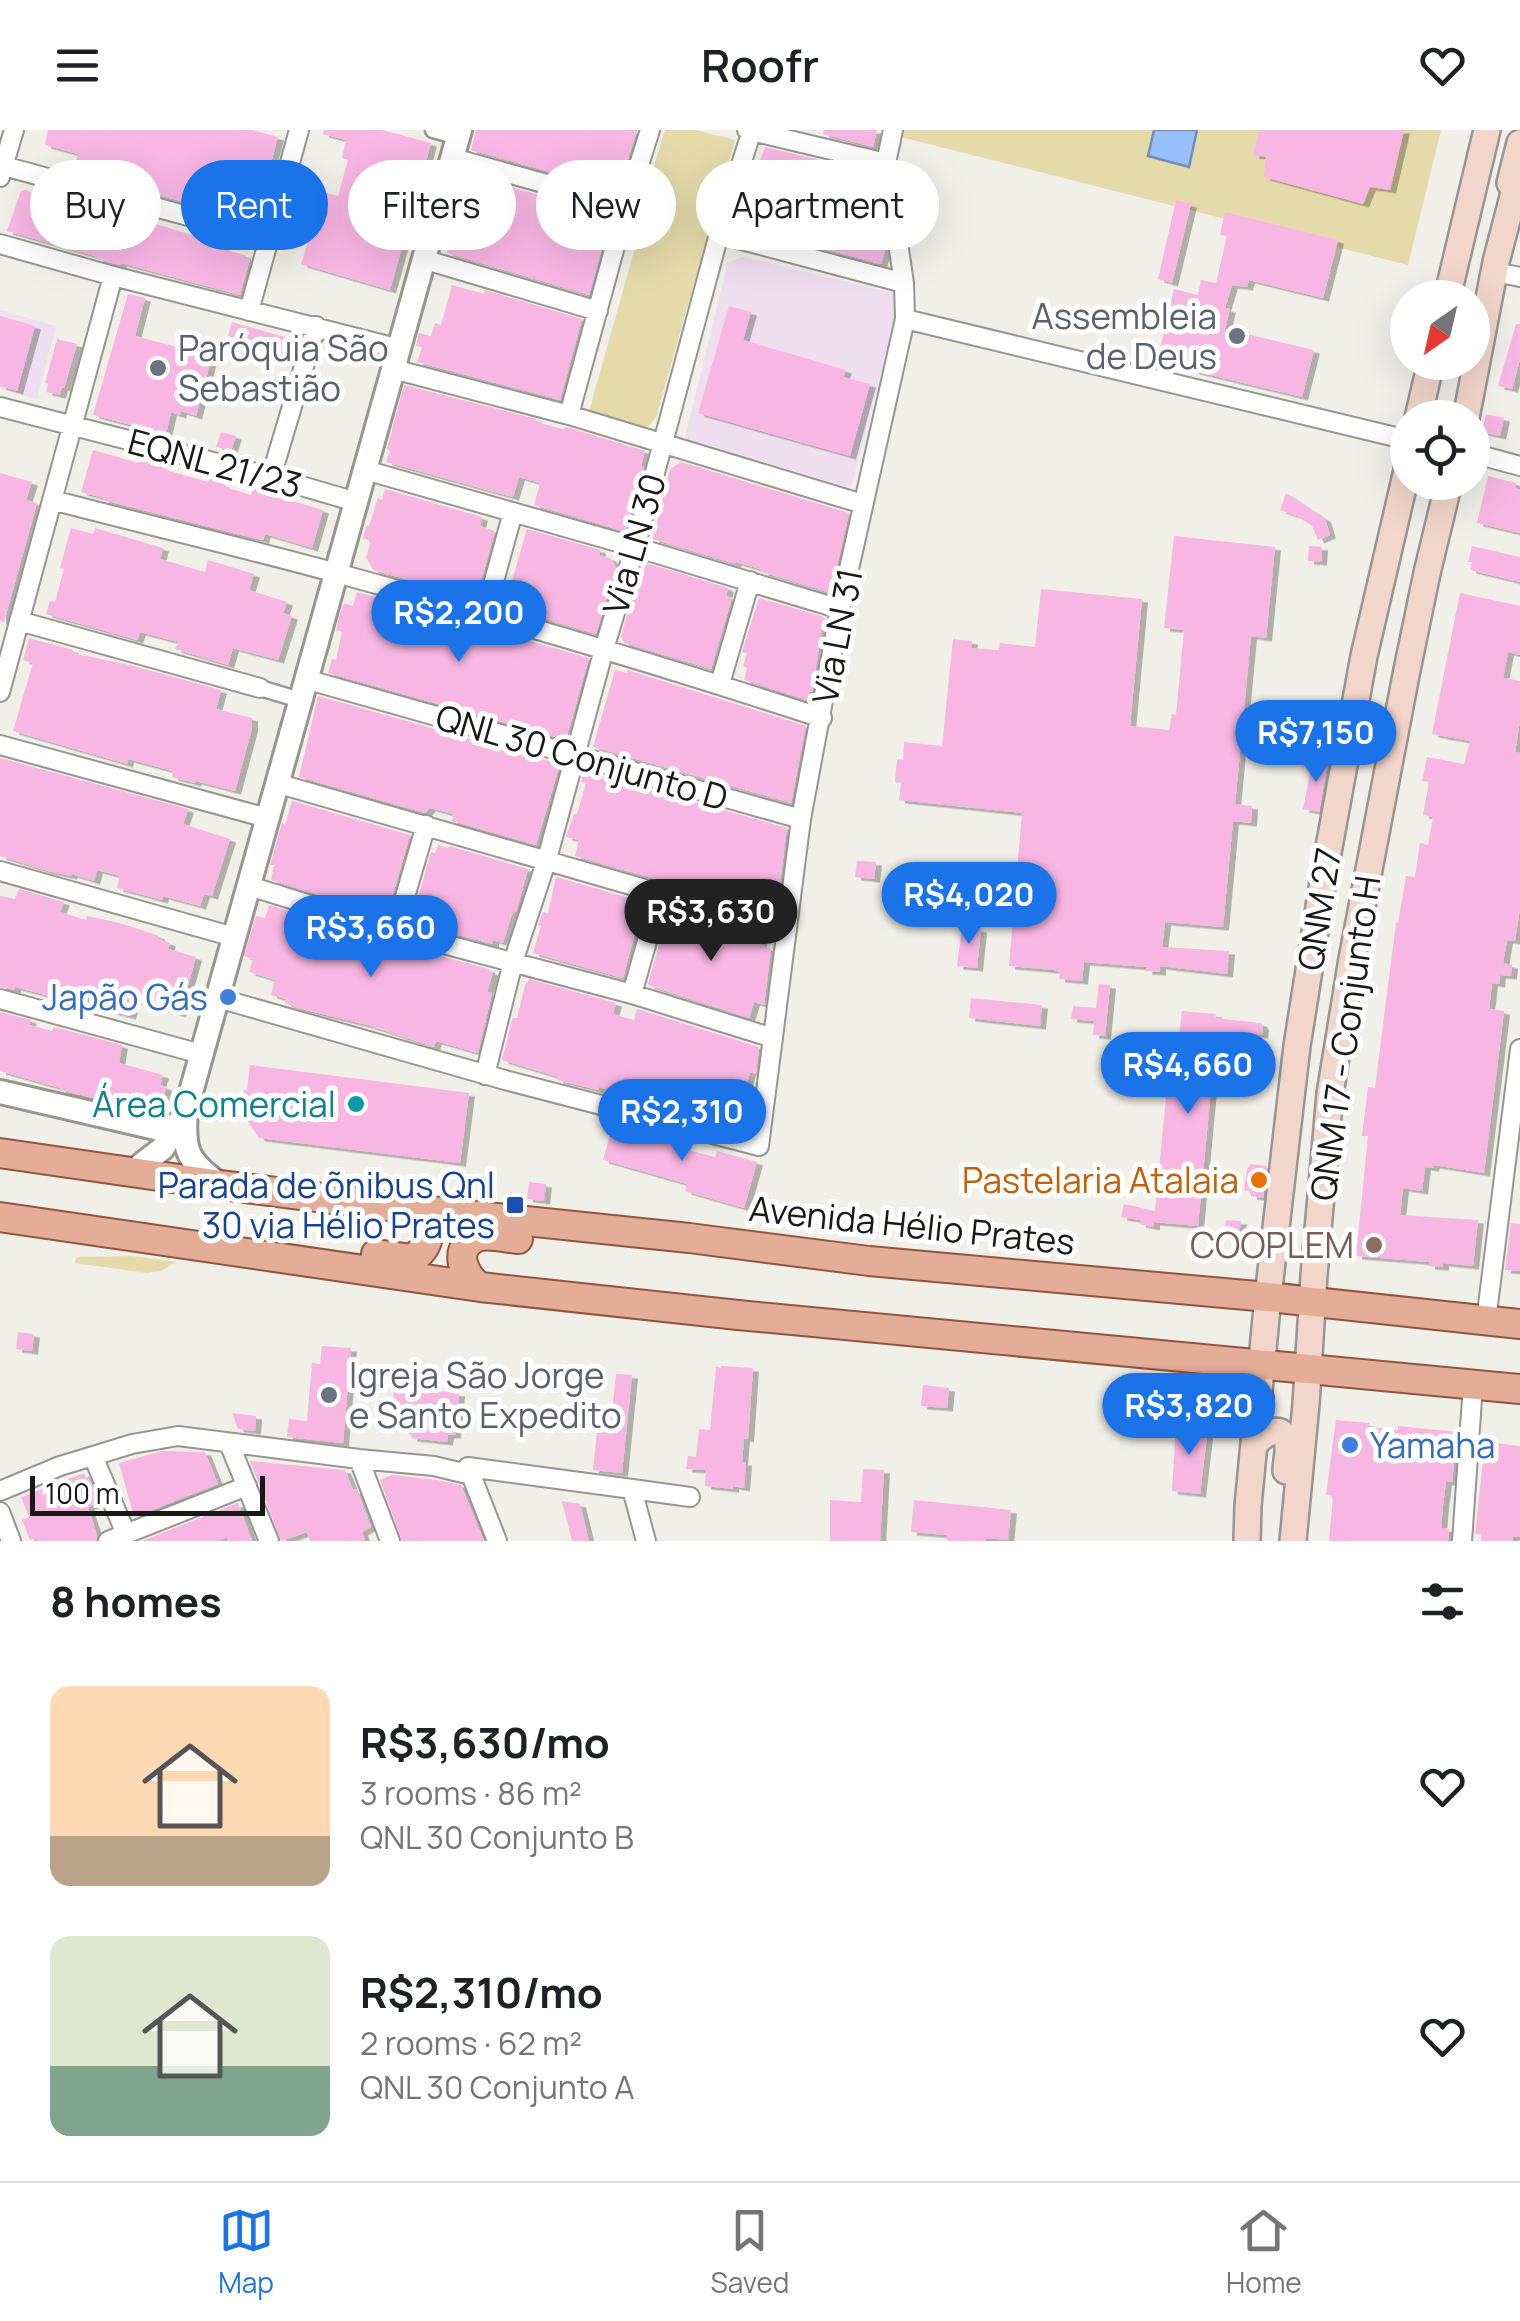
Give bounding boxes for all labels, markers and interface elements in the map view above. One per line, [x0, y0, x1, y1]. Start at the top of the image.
text: Roofr [701, 34, 819, 96]
icon: menu [50, 38, 105, 93]
icon: heart [1415, 38, 1470, 93]
chip: Buy [30, 160, 161, 250]
chip: Rent [181, 160, 328, 250]
chip: Filters [348, 160, 516, 250]
chip: New [536, 160, 676, 250]
chip: Apartment [696, 160, 939, 250]
north arrow [1390, 280, 1490, 380]
map controls [1390, 280, 1490, 500]
place label: Assembleia de Deus [1032, 292, 1217, 380]
place label: Paróquia São Sebastião [178, 324, 389, 412]
marker: Assembleia de Deus [1226, 325, 1248, 347]
marker: Paróquia São Sebastião [147, 357, 169, 379]
button: locate [1390, 400, 1490, 500]
street label: EQNL 21/23 [123, 417, 307, 509]
street label: Via LN 30 [591, 468, 677, 620]
street label: Via LN 31 [800, 564, 874, 708]
pin: R$2,200 [367, 580, 551, 665]
text: R$2,200 [393, 590, 525, 634]
street label: QNL 30 Conjunto D [430, 692, 734, 822]
pin: R$7,150 [1224, 700, 1408, 785]
text: R$7,150 [1257, 710, 1375, 754]
street label: QNM 27 [1286, 844, 1352, 974]
pin: R$4,020 [877, 862, 1061, 947]
text: R$4,020 [904, 872, 1034, 916]
street label: QNM 17 - Conjunto H [1298, 873, 1392, 1203]
pin: R$3,630 [619, 879, 803, 964]
text: R$3,630 [646, 889, 776, 933]
pin: R$3,660 [279, 895, 463, 980]
text: R$3,660 [306, 905, 436, 949]
place label: Japão Gás [42, 973, 208, 1021]
marker: Japão Gás [217, 986, 239, 1008]
pin: R$4,660 [1096, 1032, 1280, 1117]
text: R$4,660 [1123, 1042, 1253, 1086]
pin: R$2,310 [590, 1079, 774, 1164]
place label: Área Comercial [92, 1080, 336, 1128]
text: R$2,310 [620, 1089, 744, 1133]
marker: Área Comercial [345, 1093, 367, 1115]
place label: Pastelaria Atalaia [962, 1156, 1239, 1204]
place label: Parada de õnibus Qnl 30 via Hélio Prates [158, 1161, 495, 1249]
marker: Pastelaria Atalaia [1248, 1169, 1270, 1191]
street label: Avenida Hélio Prates [747, 1184, 1077, 1266]
marker: Parada de õnibus Qnl 30 via Hélio Prates [504, 1194, 526, 1216]
place label: COOPLEM [1190, 1221, 1354, 1269]
marker: COOPLEM [1363, 1234, 1385, 1256]
place label: Igreja São Jorge e Santo Expedito [349, 1351, 622, 1439]
pin: R$3,820 [1097, 1373, 1281, 1458]
text: R$3,820 [1124, 1383, 1254, 1427]
marker: Igreja São Jorge e Santo Expedito [318, 1384, 340, 1406]
place label: Yamaha [1370, 1421, 1495, 1469]
marker: Yamaha [1339, 1434, 1361, 1456]
scale bar [30, 1471, 265, 1516]
text: 100 m [45, 1474, 119, 1512]
text: 8 homes [50, 1572, 222, 1630]
icon: filters [1415, 1574, 1470, 1629]
text: R$3,630/mo [360, 1713, 610, 1771]
icon: home [130, 1726, 250, 1846]
icon: heart [1415, 1759, 1470, 1814]
text: 3 rooms · 86 m² [360, 1771, 582, 1815]
text: QNL 30 Conjunto B [360, 1815, 634, 1859]
text: R$2,310/mo [360, 1963, 603, 2021]
icon: home [130, 1976, 250, 2096]
icon: heart [1415, 2009, 1470, 2064]
text: 2 rooms · 62 m² [360, 2021, 582, 2065]
text: QNL 30 Conjunto A [360, 2065, 634, 2109]
tab: Map [218, 2203, 274, 2301]
tab: Saved [711, 2203, 789, 2301]
tab: Home [1226, 2203, 1302, 2301]

